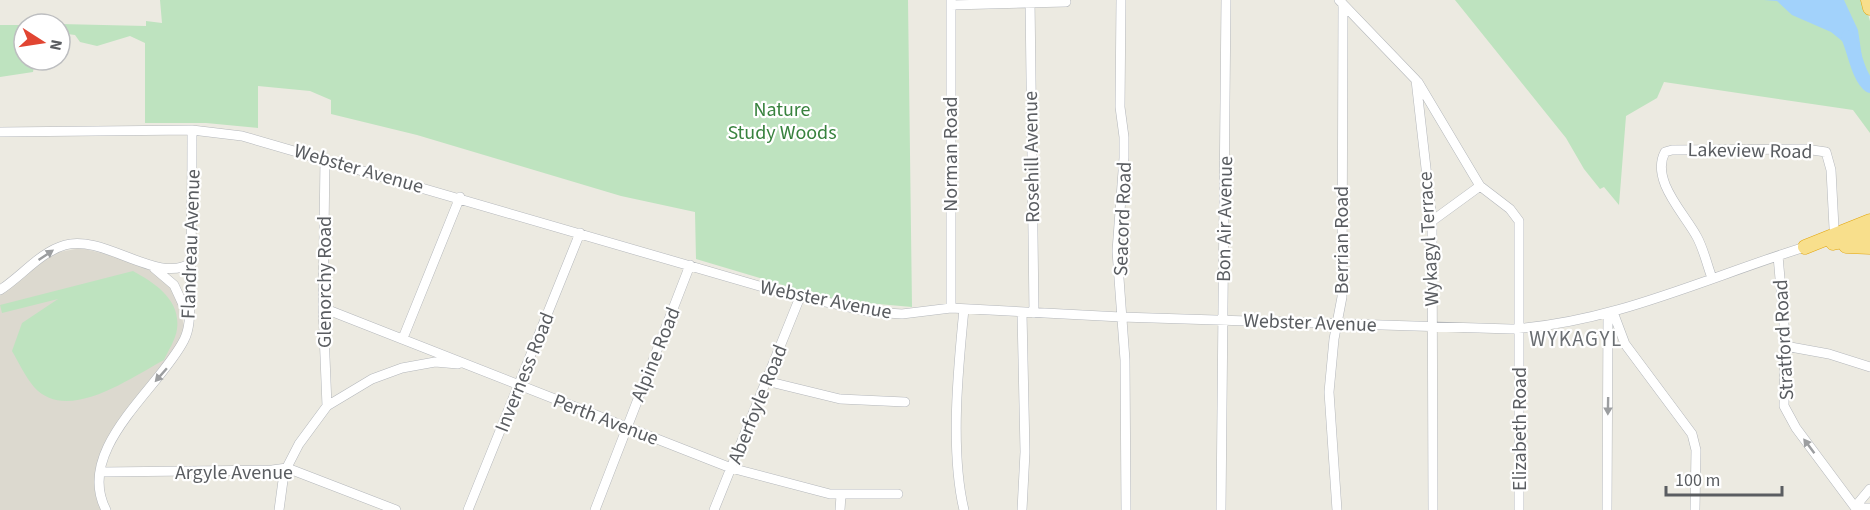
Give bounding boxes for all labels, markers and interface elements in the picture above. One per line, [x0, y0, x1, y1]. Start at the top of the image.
north arrow [12, 12, 72, 72]
text: N [44, 37, 68, 52]
street label: Rosehill Avenue [1017, 91, 1047, 223]
park label: Nature Study Woods [727, 96, 837, 147]
street label: Norman Road [937, 96, 965, 212]
street label: Lakeview Road [1687, 136, 1813, 166]
street label: Webster Avenue [291, 137, 427, 201]
street label: Bon Air Avenue [1210, 156, 1240, 282]
street label: Seacord Road [1107, 161, 1139, 277]
street label: Flandreau Avenue [174, 168, 208, 320]
street label: Wykagyl Terrace [1411, 171, 1447, 307]
street label: Berrian Road [1328, 186, 1356, 294]
street label: Glenorchy Road [311, 216, 339, 348]
one-way arrow [38, 249, 54, 261]
street label: Webster Avenue [758, 273, 894, 326]
street label: Stratford Road [1767, 279, 1801, 401]
street label: Alpine Road [624, 303, 688, 406]
street label: Webster Avenue [1243, 307, 1377, 339]
street label: Inverness Road [488, 308, 562, 436]
district label: WYKAGYL [1529, 324, 1623, 354]
street label: Aberfoyle Road [721, 340, 795, 468]
one-way arrow [155, 367, 168, 382]
street label: Elizabeth Road [1506, 367, 1534, 491]
street label: Perth Avenue [549, 387, 663, 453]
one-way arrow [1603, 396, 1613, 415]
one-way arrow [1804, 439, 1816, 454]
street label: Argyle Avenue [175, 459, 293, 487]
scale bar [1666, 459, 1782, 497]
text: 100 m [1675, 468, 1720, 493]

